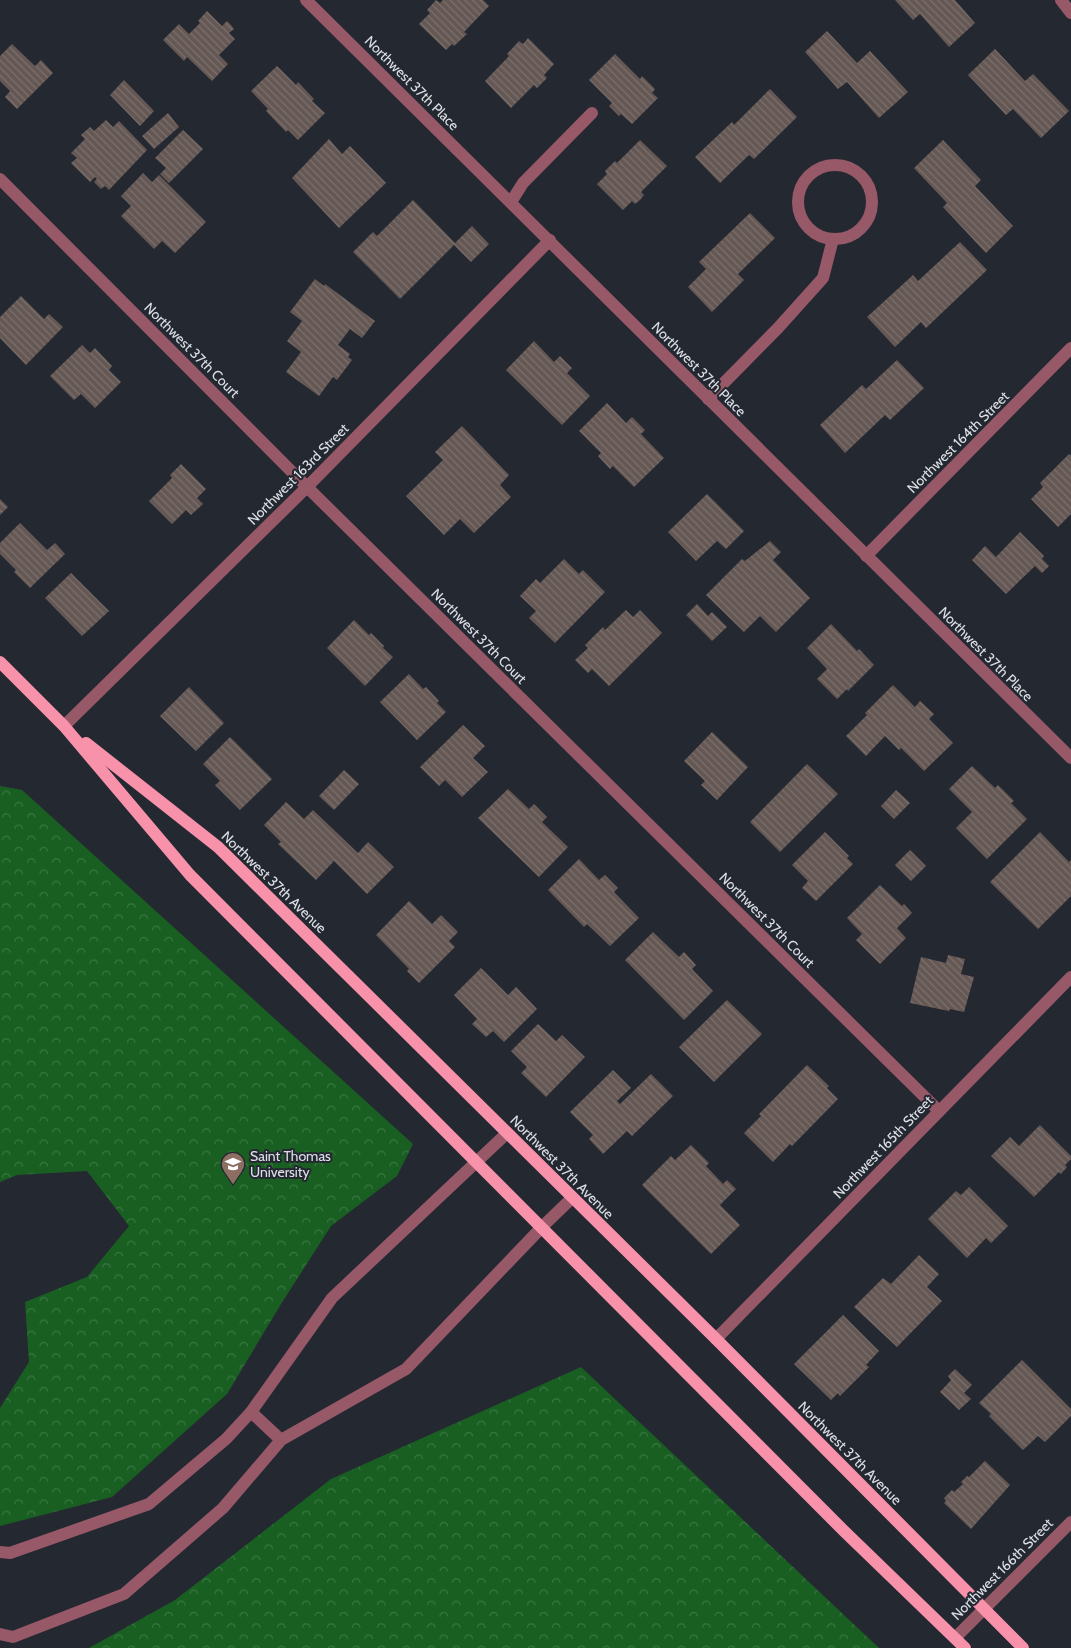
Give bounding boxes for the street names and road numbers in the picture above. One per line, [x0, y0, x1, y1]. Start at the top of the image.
street label: Northwest 37th Place [361, 32, 463, 134]
street label: Northwest 37th Court [141, 299, 244, 402]
street label: Northwest 37th Place [648, 318, 750, 420]
street label: Northwest 164th Street [903, 387, 1013, 497]
street label: Northwest 163rd Street [244, 419, 353, 528]
street label: Northwest 37th Court [428, 585, 531, 688]
street label: Northwest 37th Place [935, 603, 1037, 705]
street label: Northwest 37th Avenue [218, 827, 330, 937]
street label: Northwest 37th Court [716, 869, 819, 972]
street label: Northwest 165th Street [829, 1091, 937, 1202]
street label: Northwest 37th Avenue [506, 1111, 618, 1223]
street label: Northwest 37th Avenue [794, 1397, 906, 1509]
street label: Northwest 166th Street [947, 1514, 1057, 1624]

